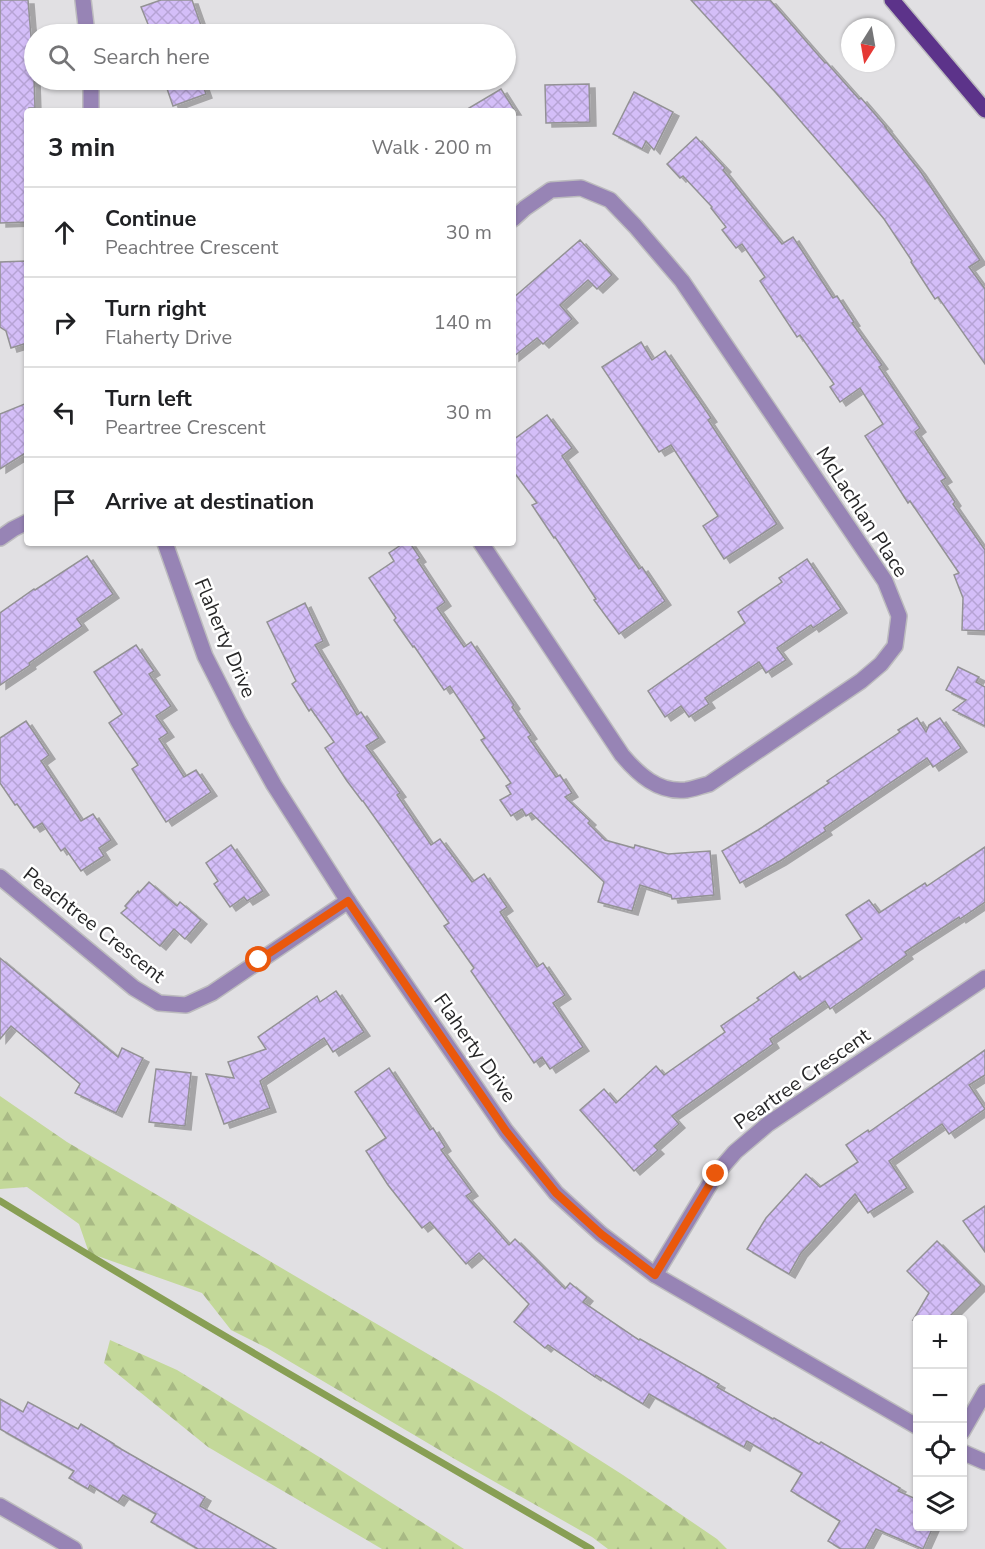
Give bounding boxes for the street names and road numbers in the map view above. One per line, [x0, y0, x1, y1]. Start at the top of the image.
street label: McLachlan Place [810, 442, 914, 582]
street label: Flaherty Drive [188, 574, 262, 702]
street label: Peachtree Crescent [17, 861, 171, 990]
street label: Flaherty Drive [427, 988, 523, 1108]
street label: Peartree Crescent [729, 1021, 876, 1136]

